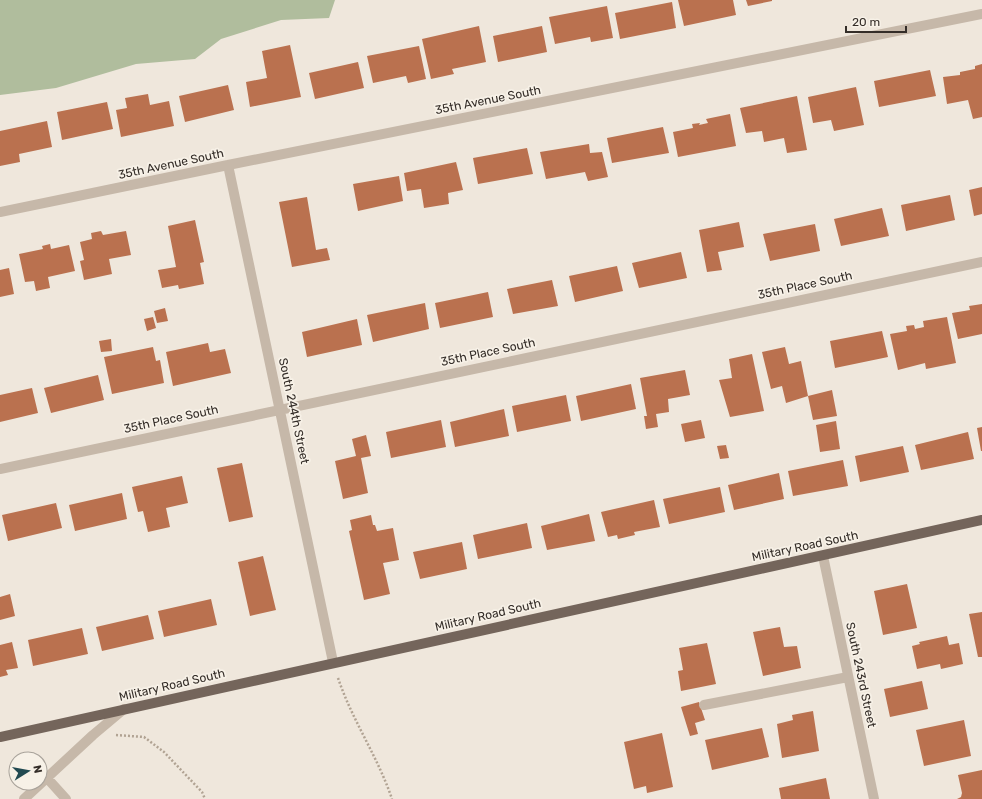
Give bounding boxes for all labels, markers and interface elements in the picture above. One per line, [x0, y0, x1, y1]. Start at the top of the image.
scale bar [846, 8, 906, 34]
text: 20 m [852, 15, 880, 29]
street label: 35th Avenue South [434, 83, 542, 117]
street label: 35th Avenue South [117, 146, 225, 182]
street label: 35th Place South [756, 268, 854, 302]
street label: 35th Place South [439, 335, 537, 369]
street label: South 244th Street [276, 357, 312, 466]
street label: 35th Place South [122, 402, 220, 436]
street label: Military Road South [751, 528, 859, 564]
street label: Military Road South [434, 596, 542, 634]
street label: South 243rd Street [843, 621, 879, 729]
street label: Military Road South [118, 666, 226, 704]
north arrow [8, 751, 48, 791]
text: N [30, 764, 44, 774]

